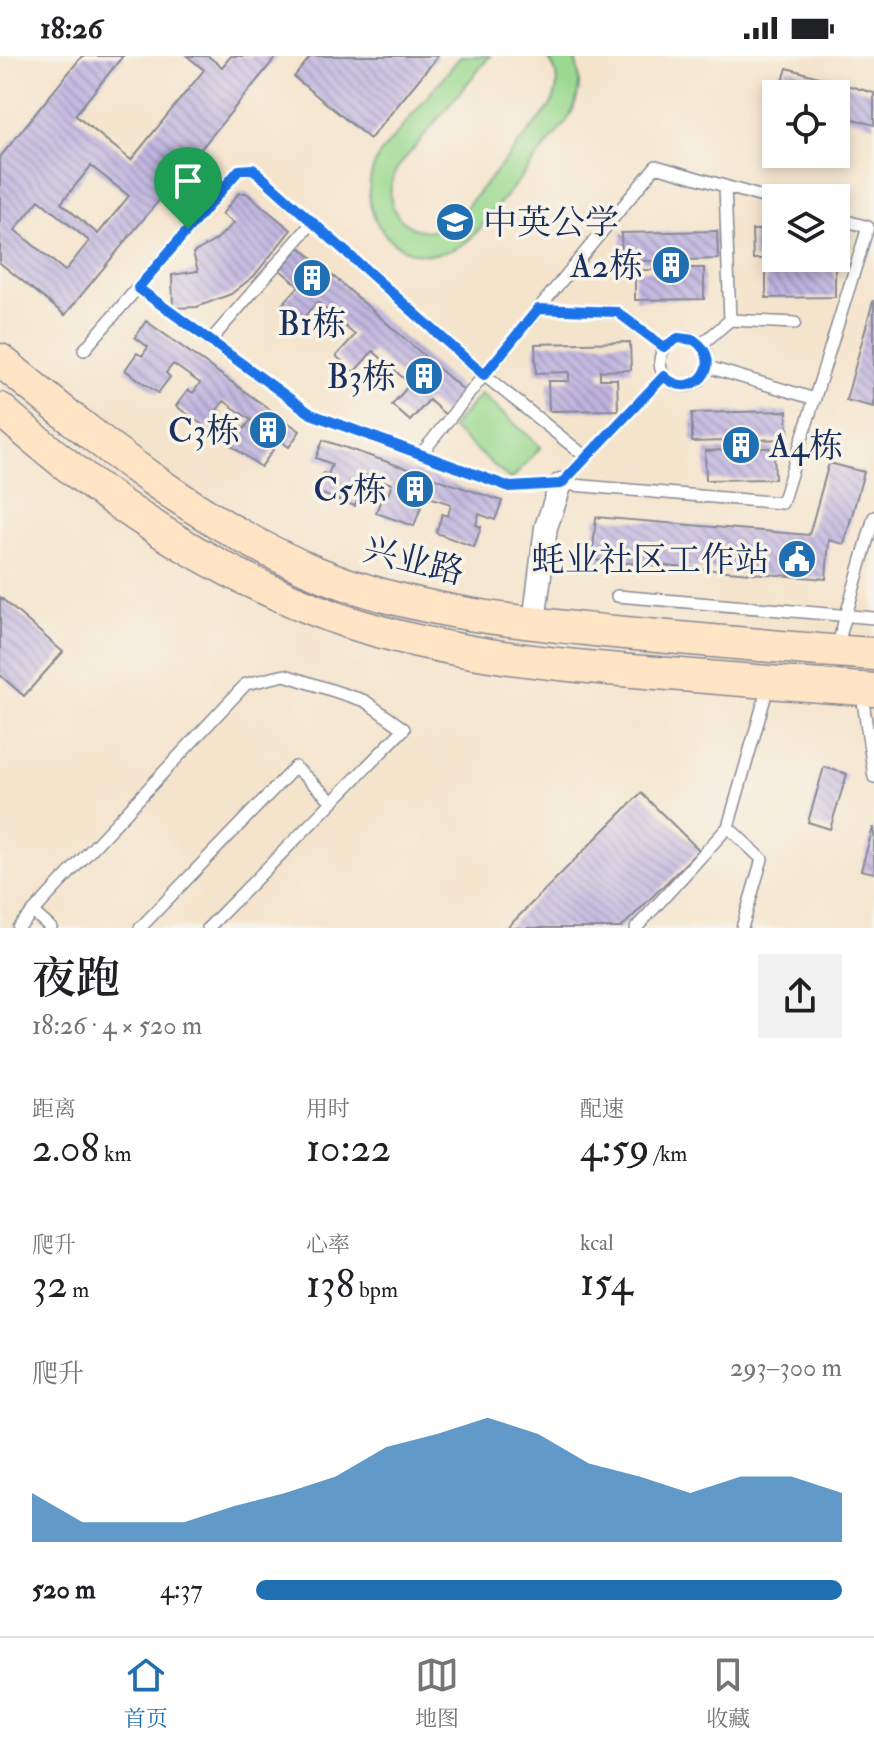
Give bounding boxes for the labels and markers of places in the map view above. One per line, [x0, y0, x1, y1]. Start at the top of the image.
pin [154, 147, 222, 229]
school or university icon: 中英公学 [434, 201, 476, 243]
place label: 中英公学 [483, 202, 619, 245]
building icon: A2栋 [650, 244, 692, 286]
place label: A2栋 [569, 245, 643, 288]
building icon: B1栋 [291, 257, 333, 299]
place label: B1栋 [278, 303, 346, 346]
building icon: B3栋 [403, 355, 445, 397]
place label: B3栋 [327, 356, 396, 399]
building icon: C3栋 [247, 409, 289, 451]
place label: C3栋 [168, 410, 240, 453]
building icon: A4栋 [720, 424, 762, 466]
place label: A4栋 [768, 425, 843, 468]
building icon: C5栋 [394, 468, 436, 510]
place label: C5栋 [313, 469, 387, 512]
public building icon: 蚝业社区工作站 [776, 538, 818, 580]
place label: 蚝业社区工作站 [531, 539, 769, 582]

